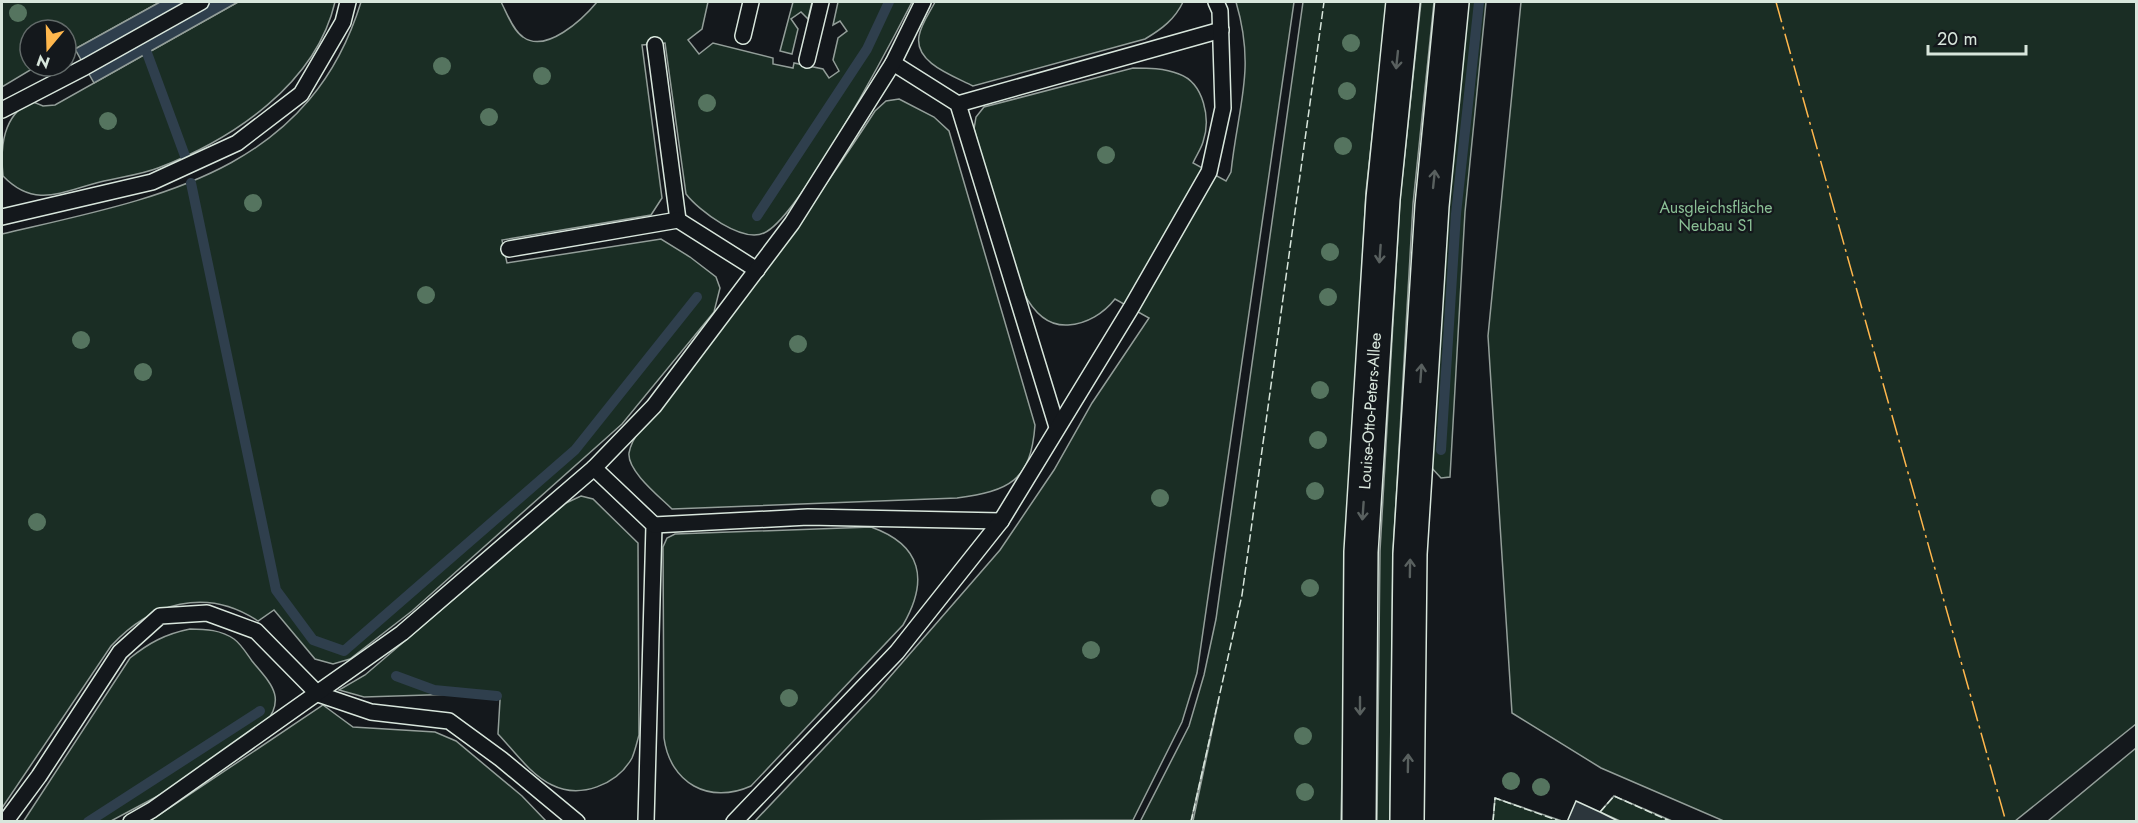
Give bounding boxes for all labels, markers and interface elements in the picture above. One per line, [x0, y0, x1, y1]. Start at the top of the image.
north arrow [18, 18, 78, 78]
scale bar [1928, 18, 2026, 56]
text: 20 m [1937, 26, 1977, 52]
text: N [34, 49, 53, 75]
one-way arrow [1391, 49, 1402, 69]
one-way arrow [1429, 169, 1440, 189]
park label: Ausgleichsfläche Neubau S1 [1659, 196, 1773, 237]
one-way arrow [1374, 243, 1385, 263]
street label: Louise-Otto-Peters-Allee [1353, 332, 1387, 490]
one-way arrow [1416, 364, 1427, 384]
one-way arrow [1358, 501, 1369, 521]
one-way arrow [1404, 559, 1416, 579]
one-way arrow [1354, 696, 1366, 716]
one-way arrow [1402, 754, 1414, 774]

